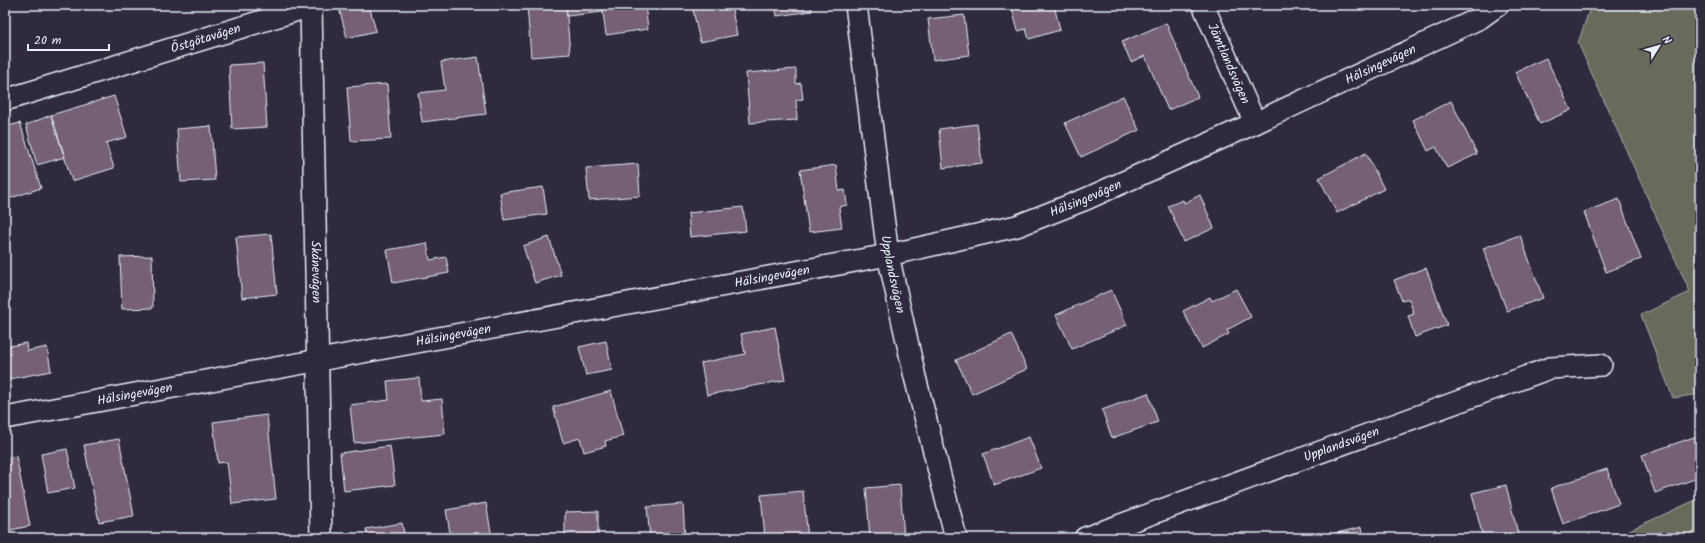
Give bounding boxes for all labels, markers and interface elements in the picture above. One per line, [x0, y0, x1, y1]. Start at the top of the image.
street label: Östgötavägen [168, 18, 243, 59]
street label: Jämtlandsvägen [1202, 20, 1256, 107]
scale bar [28, 26, 109, 52]
north arrow [1639, 26, 1679, 66]
text: 20 m [34, 31, 62, 50]
text: N [1657, 32, 1675, 49]
street label: Hälsingevägen [1341, 39, 1420, 90]
street label: Hälsingevägen [1046, 174, 1125, 223]
street label: Upplandsvägen [875, 234, 911, 315]
street label: Skånevägen [305, 240, 327, 303]
street label: Hälsingevägen [733, 259, 812, 294]
street label: Hälsingevägen [414, 318, 493, 352]
street label: Hälsingevägen [95, 377, 174, 411]
street label: Upplandsvägen [1301, 421, 1382, 468]

